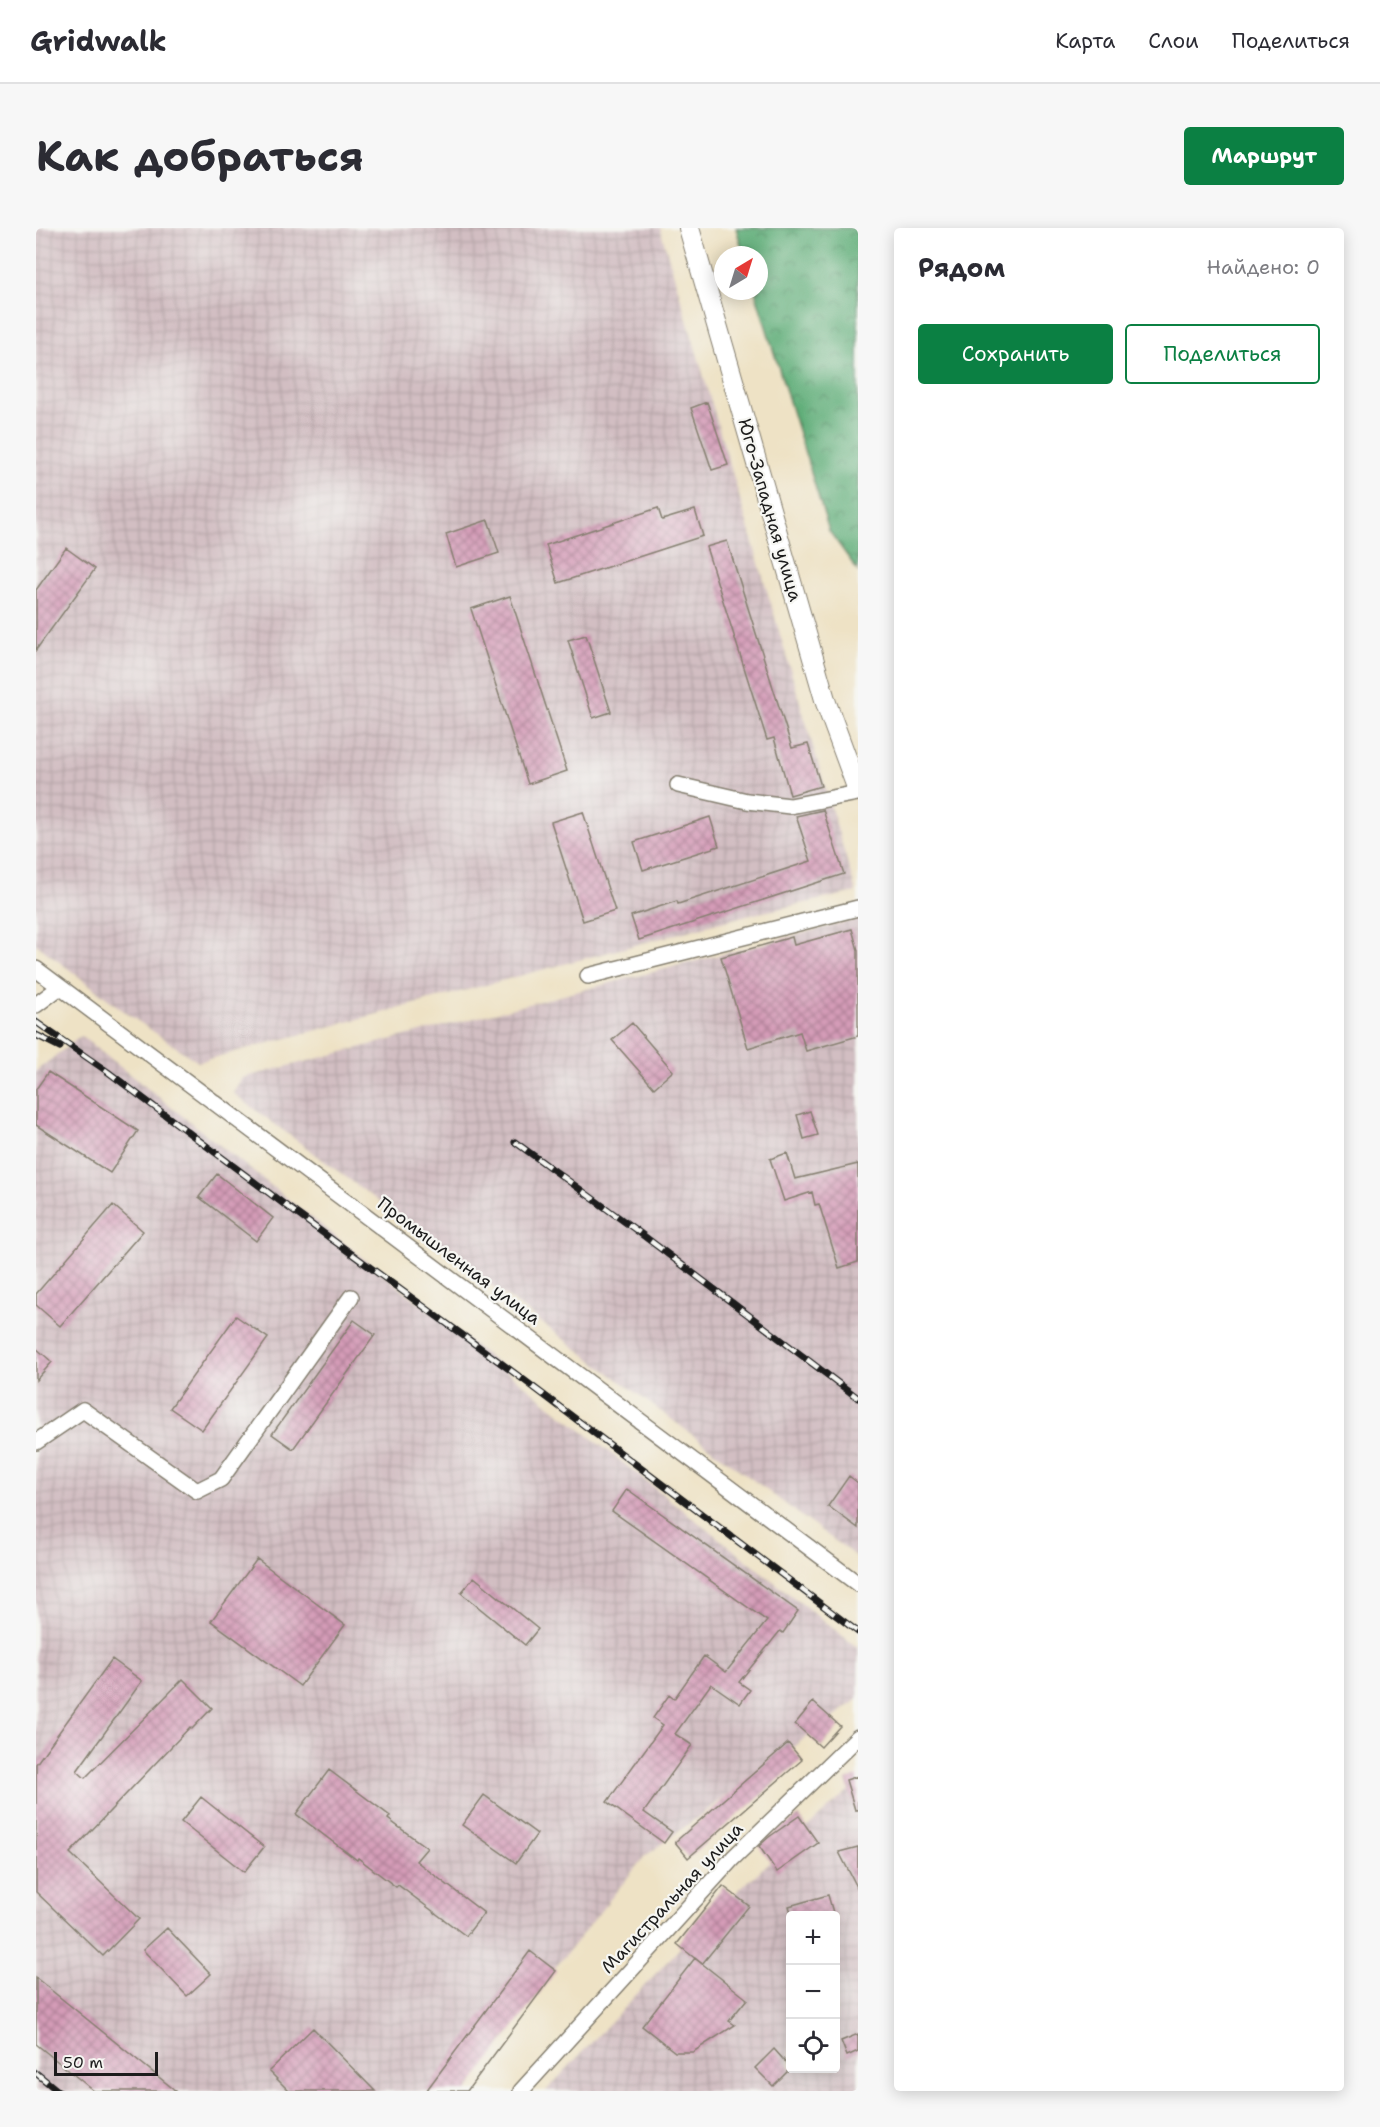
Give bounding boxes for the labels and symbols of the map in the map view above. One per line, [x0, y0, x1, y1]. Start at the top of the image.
north arrow [714, 246, 768, 300]
street label: Юго-Западная улица [732, 416, 808, 604]
street label: Промышленная улица [372, 1192, 546, 1330]
street label: Магистральная улица [596, 1817, 748, 1979]
scale bar [54, 2049, 158, 2076]

